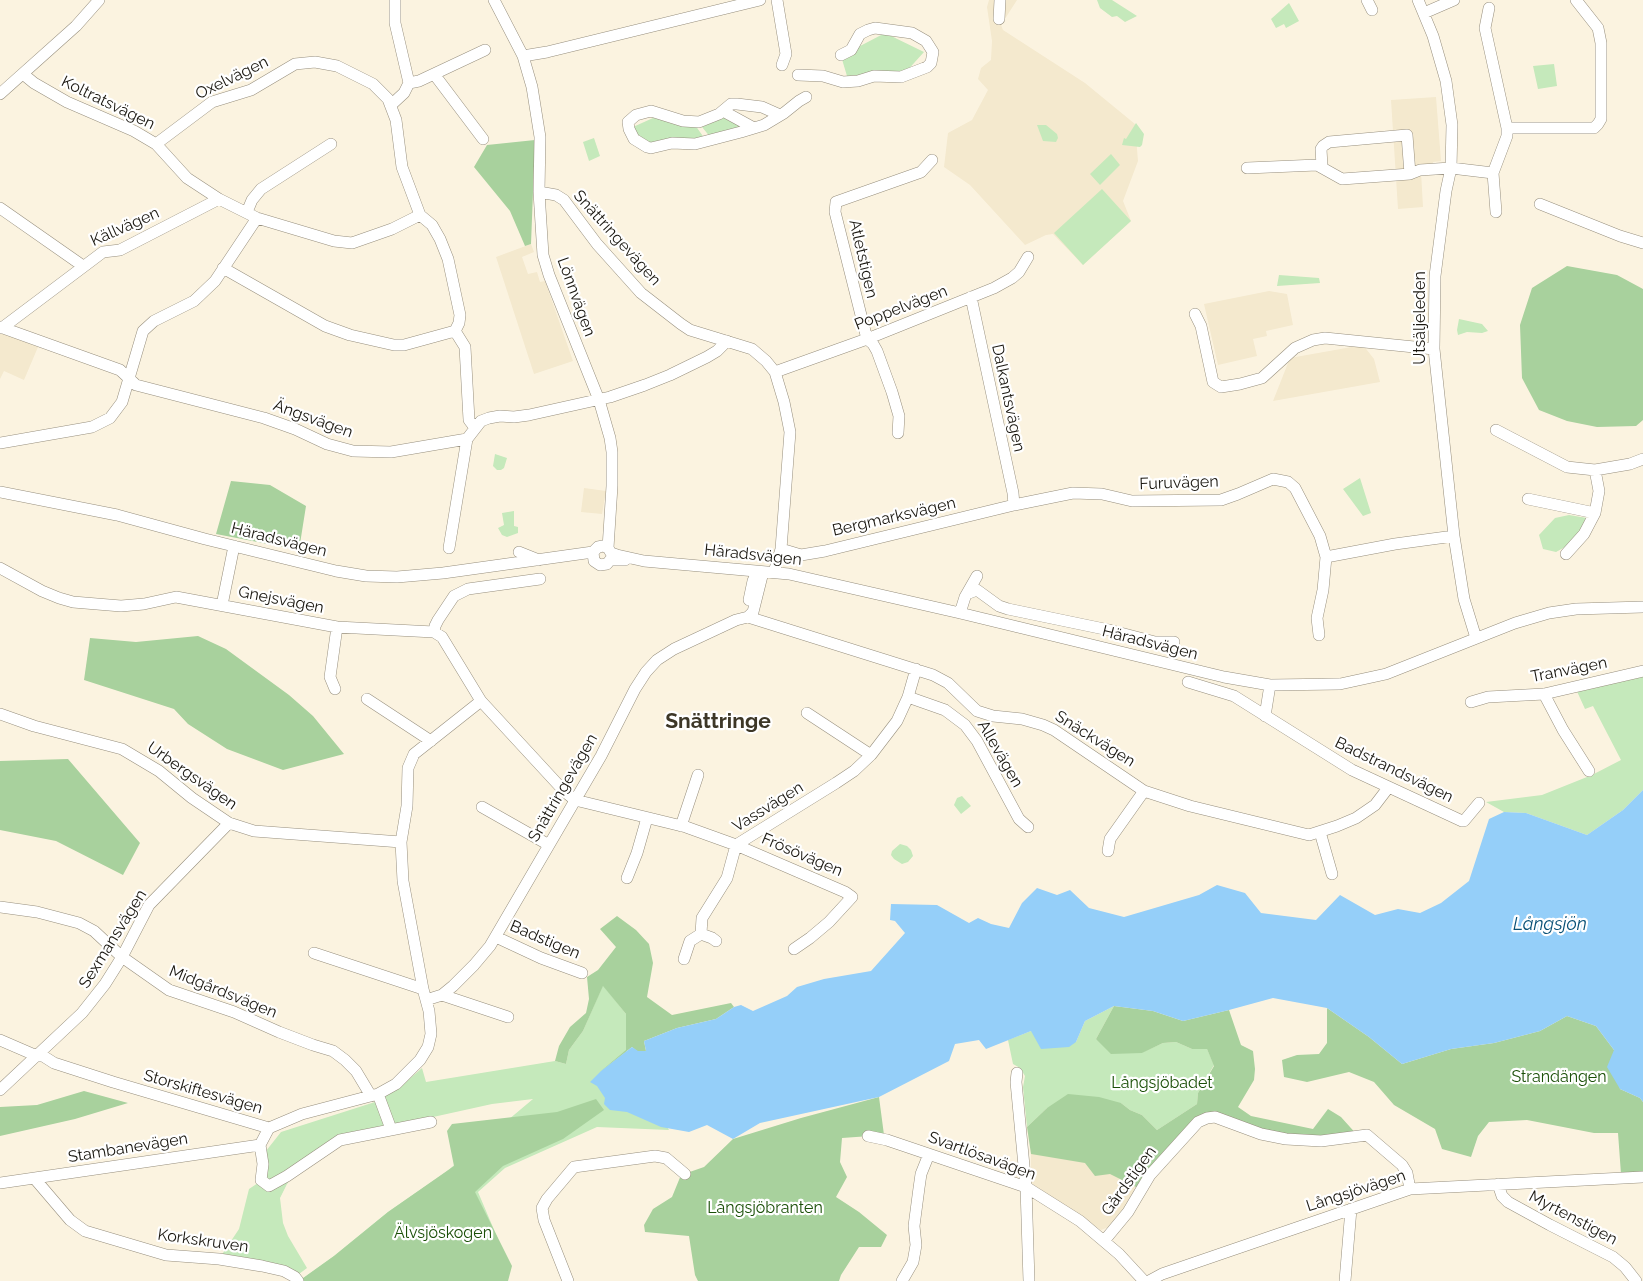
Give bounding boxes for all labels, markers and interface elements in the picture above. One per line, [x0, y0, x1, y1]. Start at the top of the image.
street label: Oxelvägen [192, 52, 272, 104]
street label: Koltratsvägen [58, 72, 158, 134]
street label: Snättringevägen [569, 186, 665, 290]
street label: Källvägen [88, 203, 162, 251]
street label: Atletstigen [845, 218, 881, 300]
street label: Lönnvägen [553, 255, 599, 339]
street label: Utsäljeleden [1410, 271, 1430, 365]
street label: Poppelvägen [852, 281, 950, 335]
street label: Dalkantsvägen [987, 342, 1029, 454]
street label: Ängsvägen [271, 396, 355, 442]
street label: Furuvägen [1139, 472, 1219, 494]
street label: Bergmarksvägen [830, 493, 958, 541]
street label: Häradsvägen [229, 519, 329, 561]
street label: Häradsvägen [703, 540, 803, 570]
street label: Gnejsvägen [236, 582, 326, 618]
street label: Häradsvägen [1100, 622, 1200, 664]
street label: Tranvägen [1529, 653, 1609, 687]
street label: Snäckvägen [1051, 707, 1139, 771]
district label: Snättringe [665, 709, 771, 735]
street label: Allevägen [973, 717, 1027, 791]
street label: Snättringevägen [524, 731, 602, 845]
street label: Badstrandsvägen [1332, 733, 1456, 807]
street label: Urbergsvägen [143, 738, 241, 814]
street label: Vassvägen [729, 778, 807, 836]
street label: Frösövägen [759, 829, 845, 881]
street label: Sexmansvägen [75, 886, 151, 992]
water label: Långsjön [1513, 914, 1587, 936]
street label: Badstigen [507, 917, 583, 963]
street label: Midgårdsvägen [166, 962, 280, 1022]
street label: Storskiftesvägen [141, 1066, 265, 1118]
park label: Strandängen [1511, 1067, 1607, 1087]
park label: Långsjöbadet [1111, 1073, 1213, 1093]
street label: Svartlösavägen [926, 1128, 1038, 1184]
street label: Stambanevägen [67, 1129, 189, 1167]
street label: Gårdstigen [1098, 1143, 1160, 1219]
street label: Långsjövägen [1304, 1166, 1408, 1216]
street label: Myrtenstigen [1525, 1187, 1621, 1249]
park label: Långsjöbranten [707, 1198, 823, 1218]
park label: Älvsjöskogen [394, 1223, 492, 1243]
street label: Korkskruven [156, 1225, 250, 1257]

